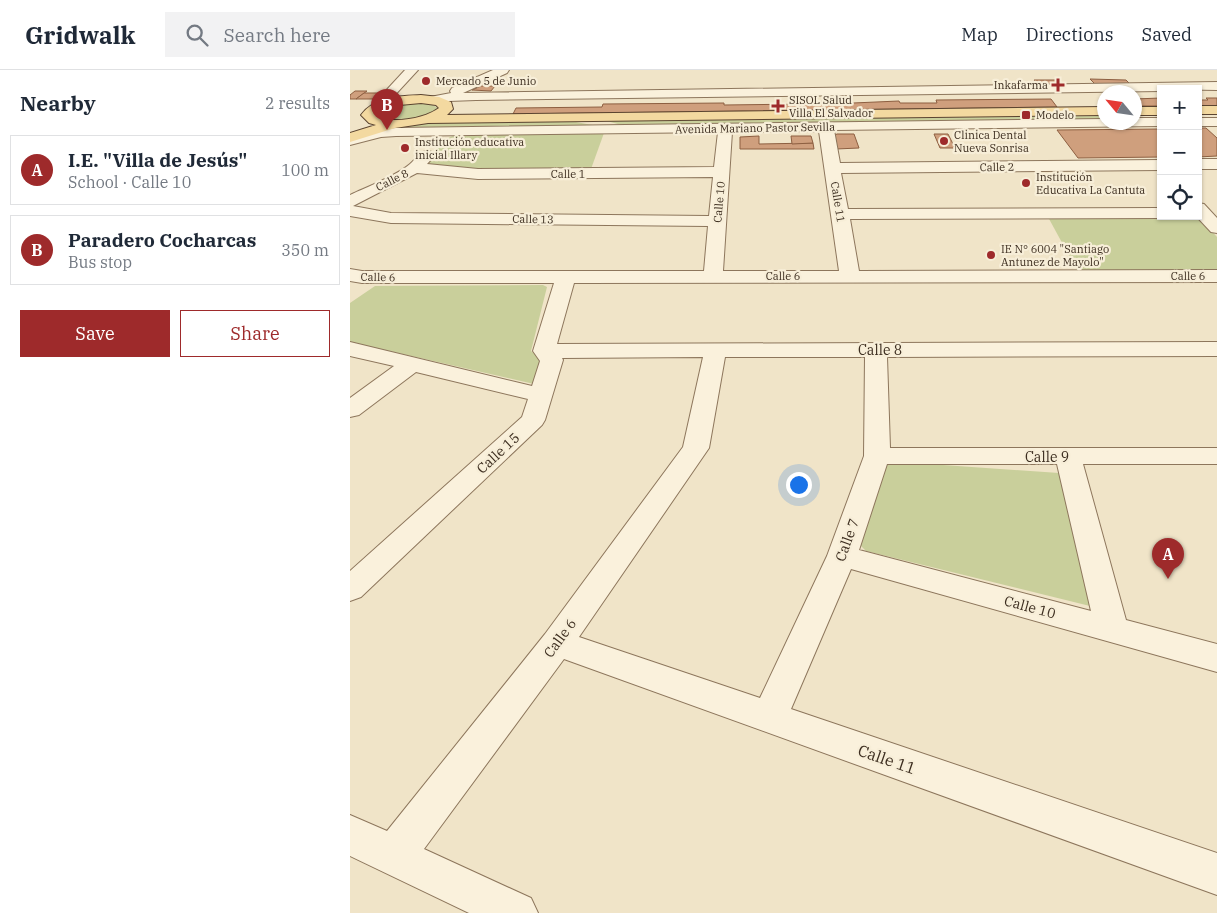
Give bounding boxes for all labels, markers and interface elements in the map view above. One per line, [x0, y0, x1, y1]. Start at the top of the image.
search box [165, 12, 515, 57]
text: Gridwalk [25, 19, 135, 51]
icon: search [183, 21, 211, 49]
text: Search here [223, 23, 331, 47]
text: Map [961, 23, 998, 46]
text: Directions [1026, 23, 1114, 46]
text: Saved [1142, 23, 1192, 46]
place label: Mercado 5 de Junio [436, 74, 536, 88]
marker: Mercado 5 de Junio [420, 75, 432, 87]
place label: Inkafarma [994, 78, 1048, 92]
marker: Inkafarma [1052, 79, 1064, 91]
north arrow [1097, 85, 1142, 130]
map controls [1157, 85, 1202, 220]
button: + [1157, 85, 1202, 130]
text: Nearby [20, 89, 96, 117]
pin: B [371, 89, 403, 130]
text: 2 results [265, 93, 330, 113]
place label: SISOL Salud Villa El Salvador [789, 93, 873, 120]
marker: SISOL Salud Villa El Salvador [771, 99, 785, 113]
place label: Modelo [1036, 108, 1074, 122]
marker: Modelo [1020, 109, 1032, 121]
street label: Avenida Mariano Pastor Sevilla [675, 120, 835, 136]
place label: Clinica Dental Nueva Sonrisa [954, 128, 1029, 155]
button: − [1157, 130, 1202, 175]
place label: Institución educativa inicial Illary [415, 135, 524, 162]
marker: Clinica Dental Nueva Sonrisa [938, 135, 950, 147]
marker: Institución educativa inicial Illary [399, 142, 411, 154]
text: I.E. "Villa de Jesús" [68, 148, 247, 172]
text: A [31, 160, 43, 180]
text: 100 m [281, 160, 329, 180]
street label: Calle 2 [980, 160, 1014, 174]
street label: Calle 8 [373, 166, 411, 194]
street label: Calle 1 [551, 167, 585, 181]
place label: Institución Educativa La Cantuta [1036, 170, 1145, 197]
text: School · Calle 10 [68, 172, 191, 192]
button: locate [1157, 175, 1202, 220]
marker: Institución Educativa La Cantuta [1020, 177, 1032, 189]
street label: Calle 10 [710, 180, 728, 223]
street label: Calle 11 [828, 181, 848, 223]
street label: Calle 13 [512, 212, 554, 226]
text: Paradero Cocharcas [68, 228, 256, 252]
text: B [31, 240, 43, 260]
text: 350 m [281, 240, 329, 260]
place label: IE N° 6004 "Santiago Antunez de Mayolo" [1001, 242, 1109, 269]
marker: IE N° 6004 "Santiago Antunez de Mayolo" [985, 249, 997, 261]
text: Bus stop [68, 252, 132, 272]
street label: Calle 6 [766, 269, 800, 283]
street label: Calle 6 [1171, 269, 1205, 283]
street label: Calle 6 [361, 270, 395, 284]
button: Save [20, 310, 170, 357]
button: Share [180, 310, 330, 357]
street label: Calle 8 [858, 341, 902, 359]
street label: Calle 15 [473, 428, 523, 478]
street label: Calle 9 [1025, 448, 1069, 466]
your location [786, 472, 812, 498]
street label: Calle 7 [831, 516, 863, 564]
pin: A [1152, 538, 1184, 579]
street label: Calle 10 [1002, 592, 1058, 622]
street label: Calle 6 [540, 615, 580, 661]
street label: Calle 11 [855, 740, 919, 778]

